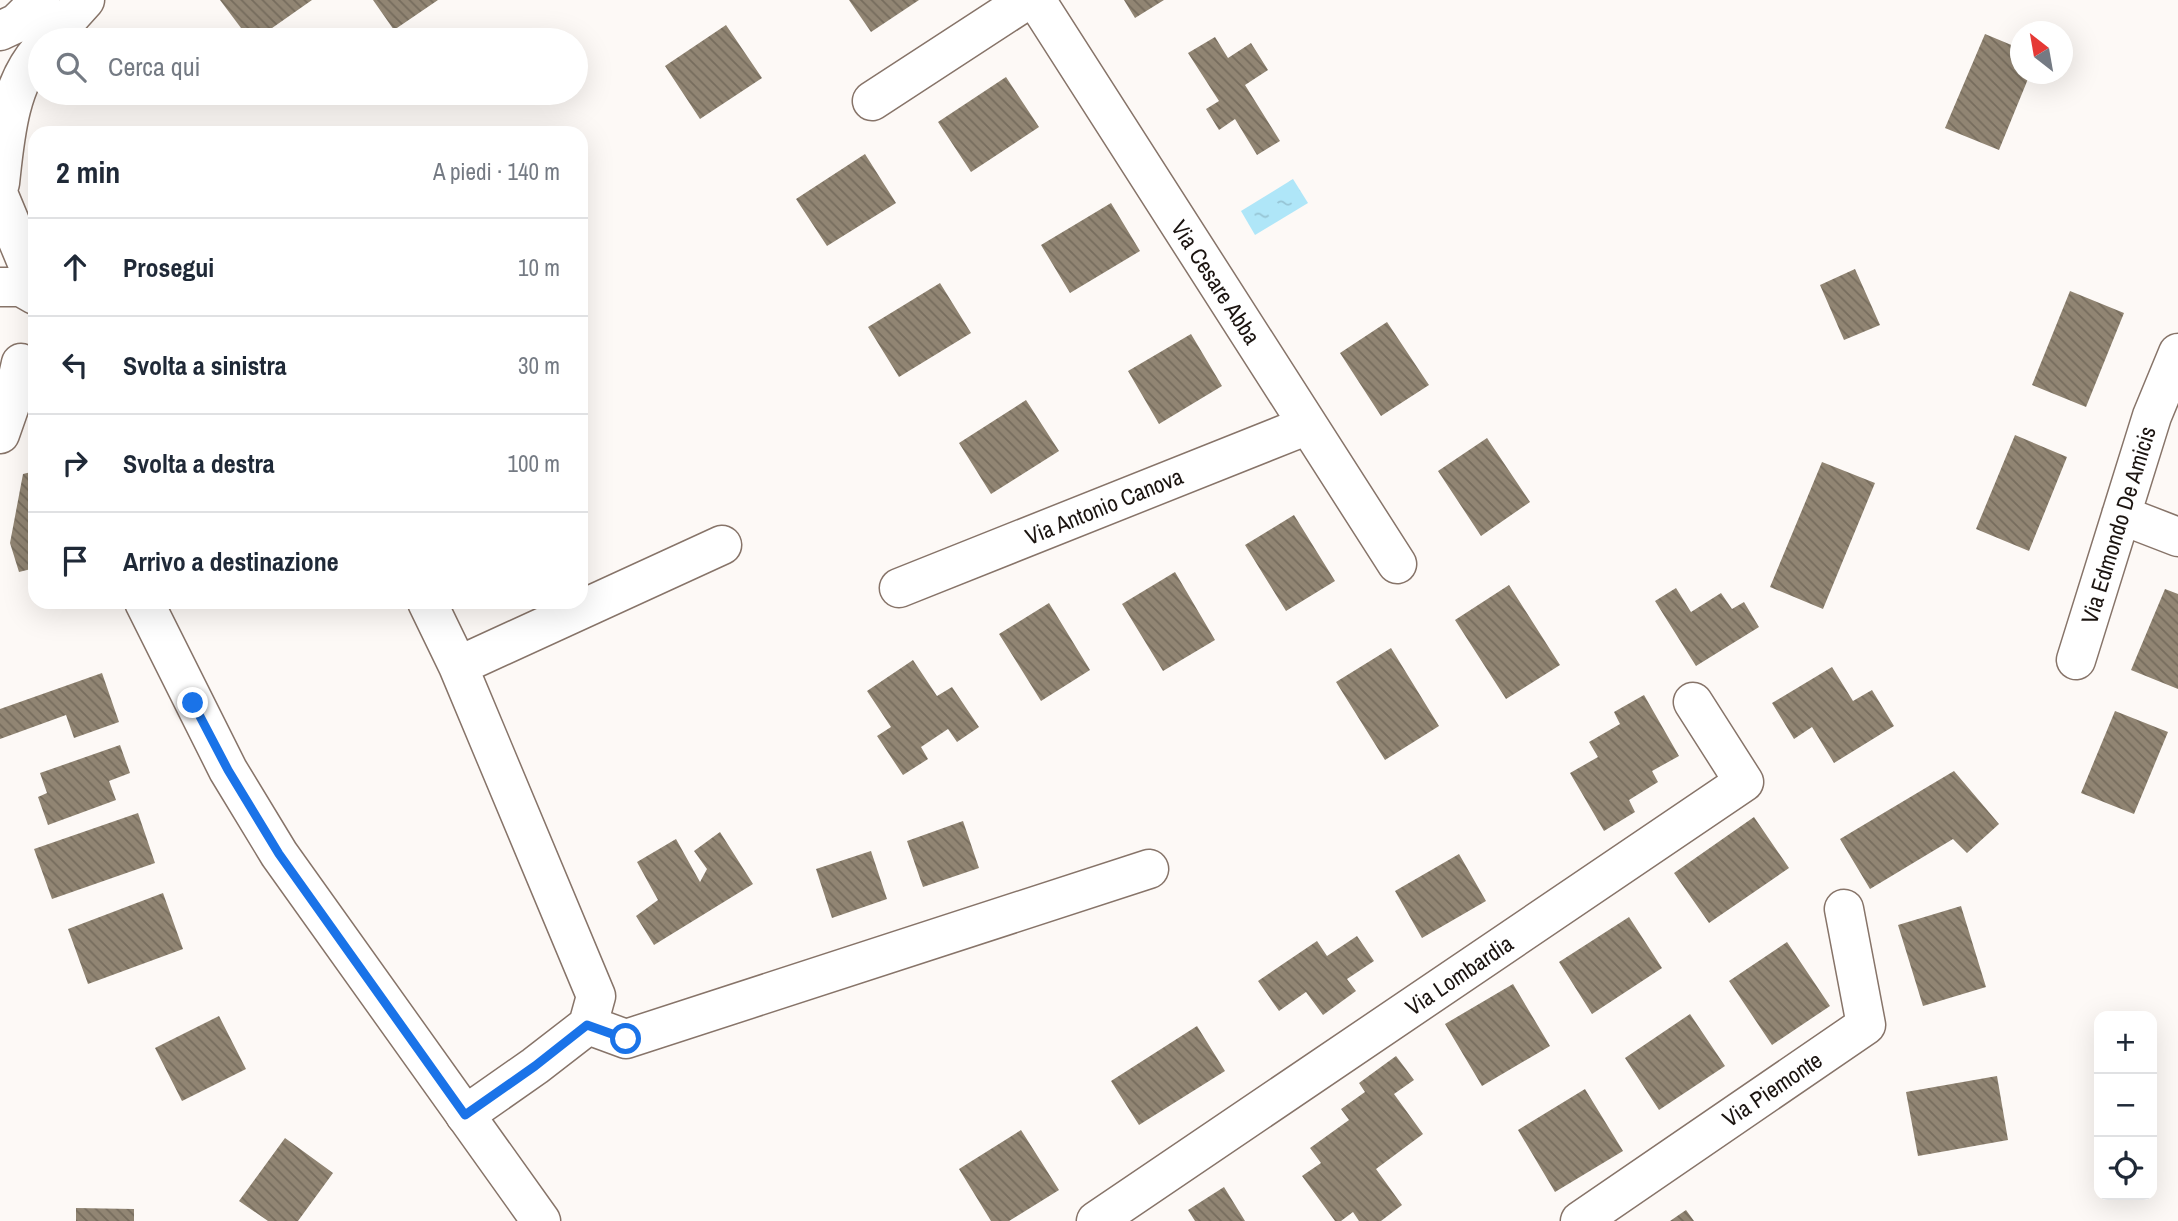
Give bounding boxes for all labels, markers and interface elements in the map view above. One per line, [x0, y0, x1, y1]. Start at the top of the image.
north arrow [2010, 21, 2073, 84]
search box [28, 28, 588, 105]
icon: search [52, 48, 90, 86]
text: Cerca qui [108, 49, 200, 84]
text: 2 min [56, 152, 120, 192]
text: A piedi · 140 m [433, 156, 560, 187]
street label: Via Cesare Abba [1164, 214, 1268, 351]
icon: ahead [56, 248, 94, 286]
text: Prosegui [123, 250, 214, 285]
text: 10 m [518, 252, 560, 283]
icon: left [56, 346, 94, 384]
text: Svolta a sinistra [123, 348, 287, 383]
text: 30 m [518, 350, 560, 381]
street label: Via Edmondo De Amicis [2073, 422, 2163, 628]
icon: right [56, 444, 94, 482]
text: Svolta a destra [123, 446, 275, 481]
text: 100 m [508, 448, 560, 479]
street label: Via Antonio Canova [1021, 460, 1188, 552]
icon: arrive [56, 542, 94, 580]
text: Arrivo a destinazione [123, 544, 339, 579]
route end [177, 687, 208, 718]
street label: Via Lombardia [1399, 927, 1519, 1022]
map controls [2094, 1011, 2157, 1200]
button: + [2094, 1011, 2157, 1074]
route start [610, 1023, 641, 1054]
street label: Via Piemonte [1716, 1044, 1828, 1134]
button: − [2094, 1074, 2157, 1137]
button: locate [2094, 1137, 2157, 1200]

